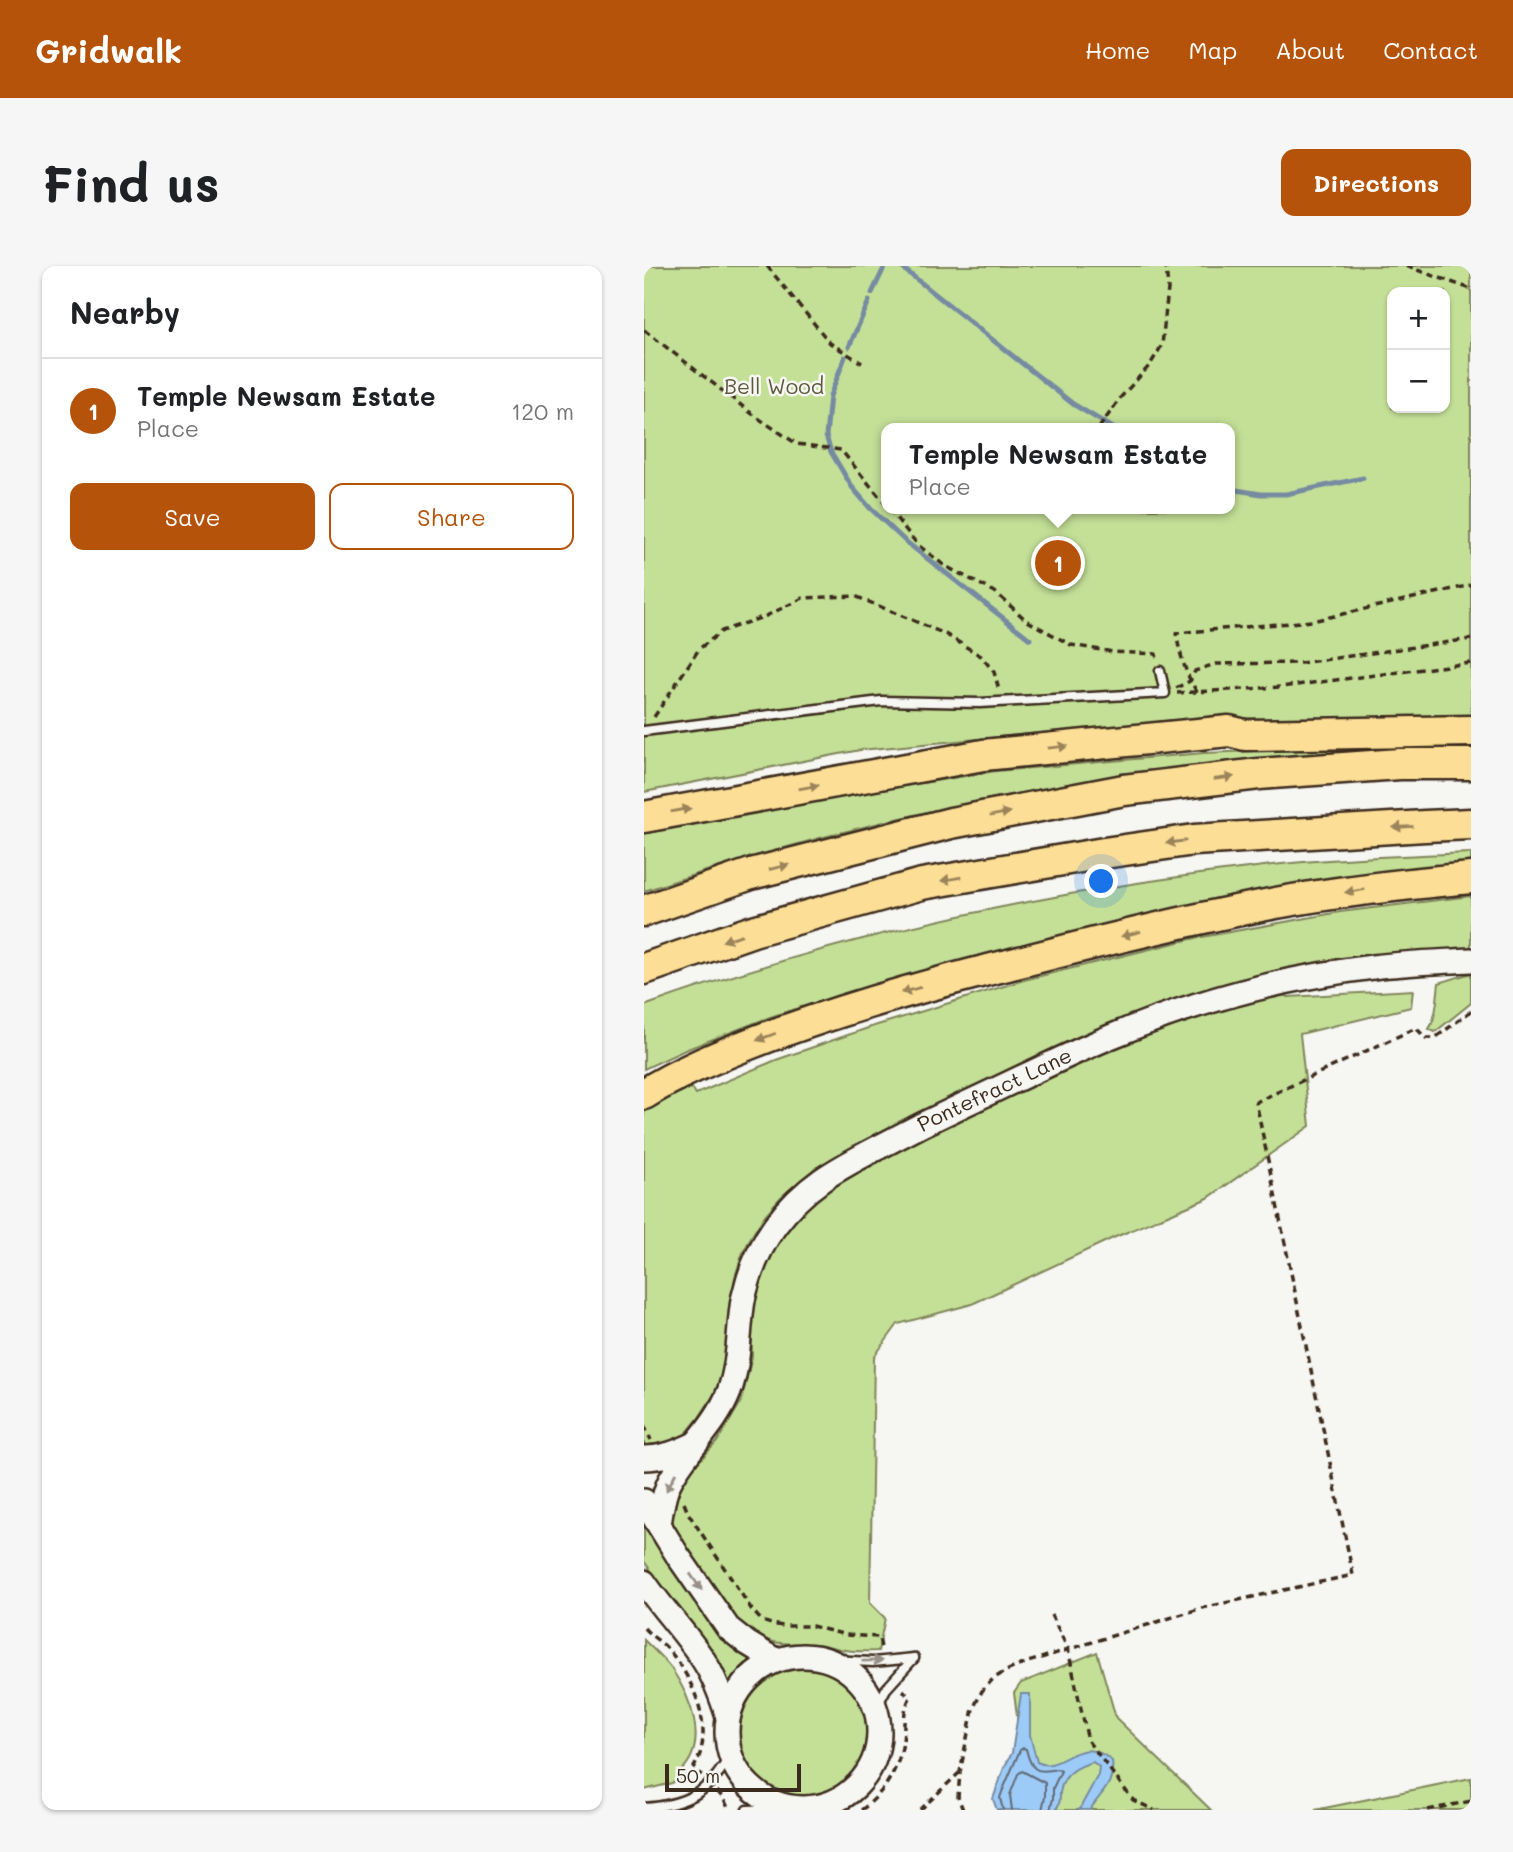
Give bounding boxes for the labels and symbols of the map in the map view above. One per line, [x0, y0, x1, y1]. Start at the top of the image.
park label: Bell Wood [724, 372, 824, 399]
pin: 1 [1035, 537, 1081, 589]
one-way arrow [1047, 741, 1069, 752]
one-way arrow [1214, 772, 1236, 783]
one-way arrow [798, 781, 820, 792]
one-way arrow [670, 804, 692, 815]
one-way arrow [989, 808, 1011, 819]
one-way arrow [1392, 822, 1414, 833]
one-way arrow [1165, 837, 1187, 848]
one-way arrow [768, 861, 790, 872]
your location [1084, 864, 1118, 898]
one-way arrow [940, 874, 962, 885]
one-way arrow [1343, 886, 1365, 897]
one-way arrow [1120, 929, 1142, 940]
one-way arrow [721, 933, 742, 944]
one-way arrow [900, 986, 921, 996]
one-way arrow [755, 1032, 776, 1043]
street label: Pontefract Lane [912, 1041, 1076, 1137]
one-way arrow [666, 1473, 678, 1493]
one-way arrow [689, 1573, 703, 1591]
one-way arrow [861, 1656, 883, 1667]
scale bar [665, 1761, 802, 1793]

